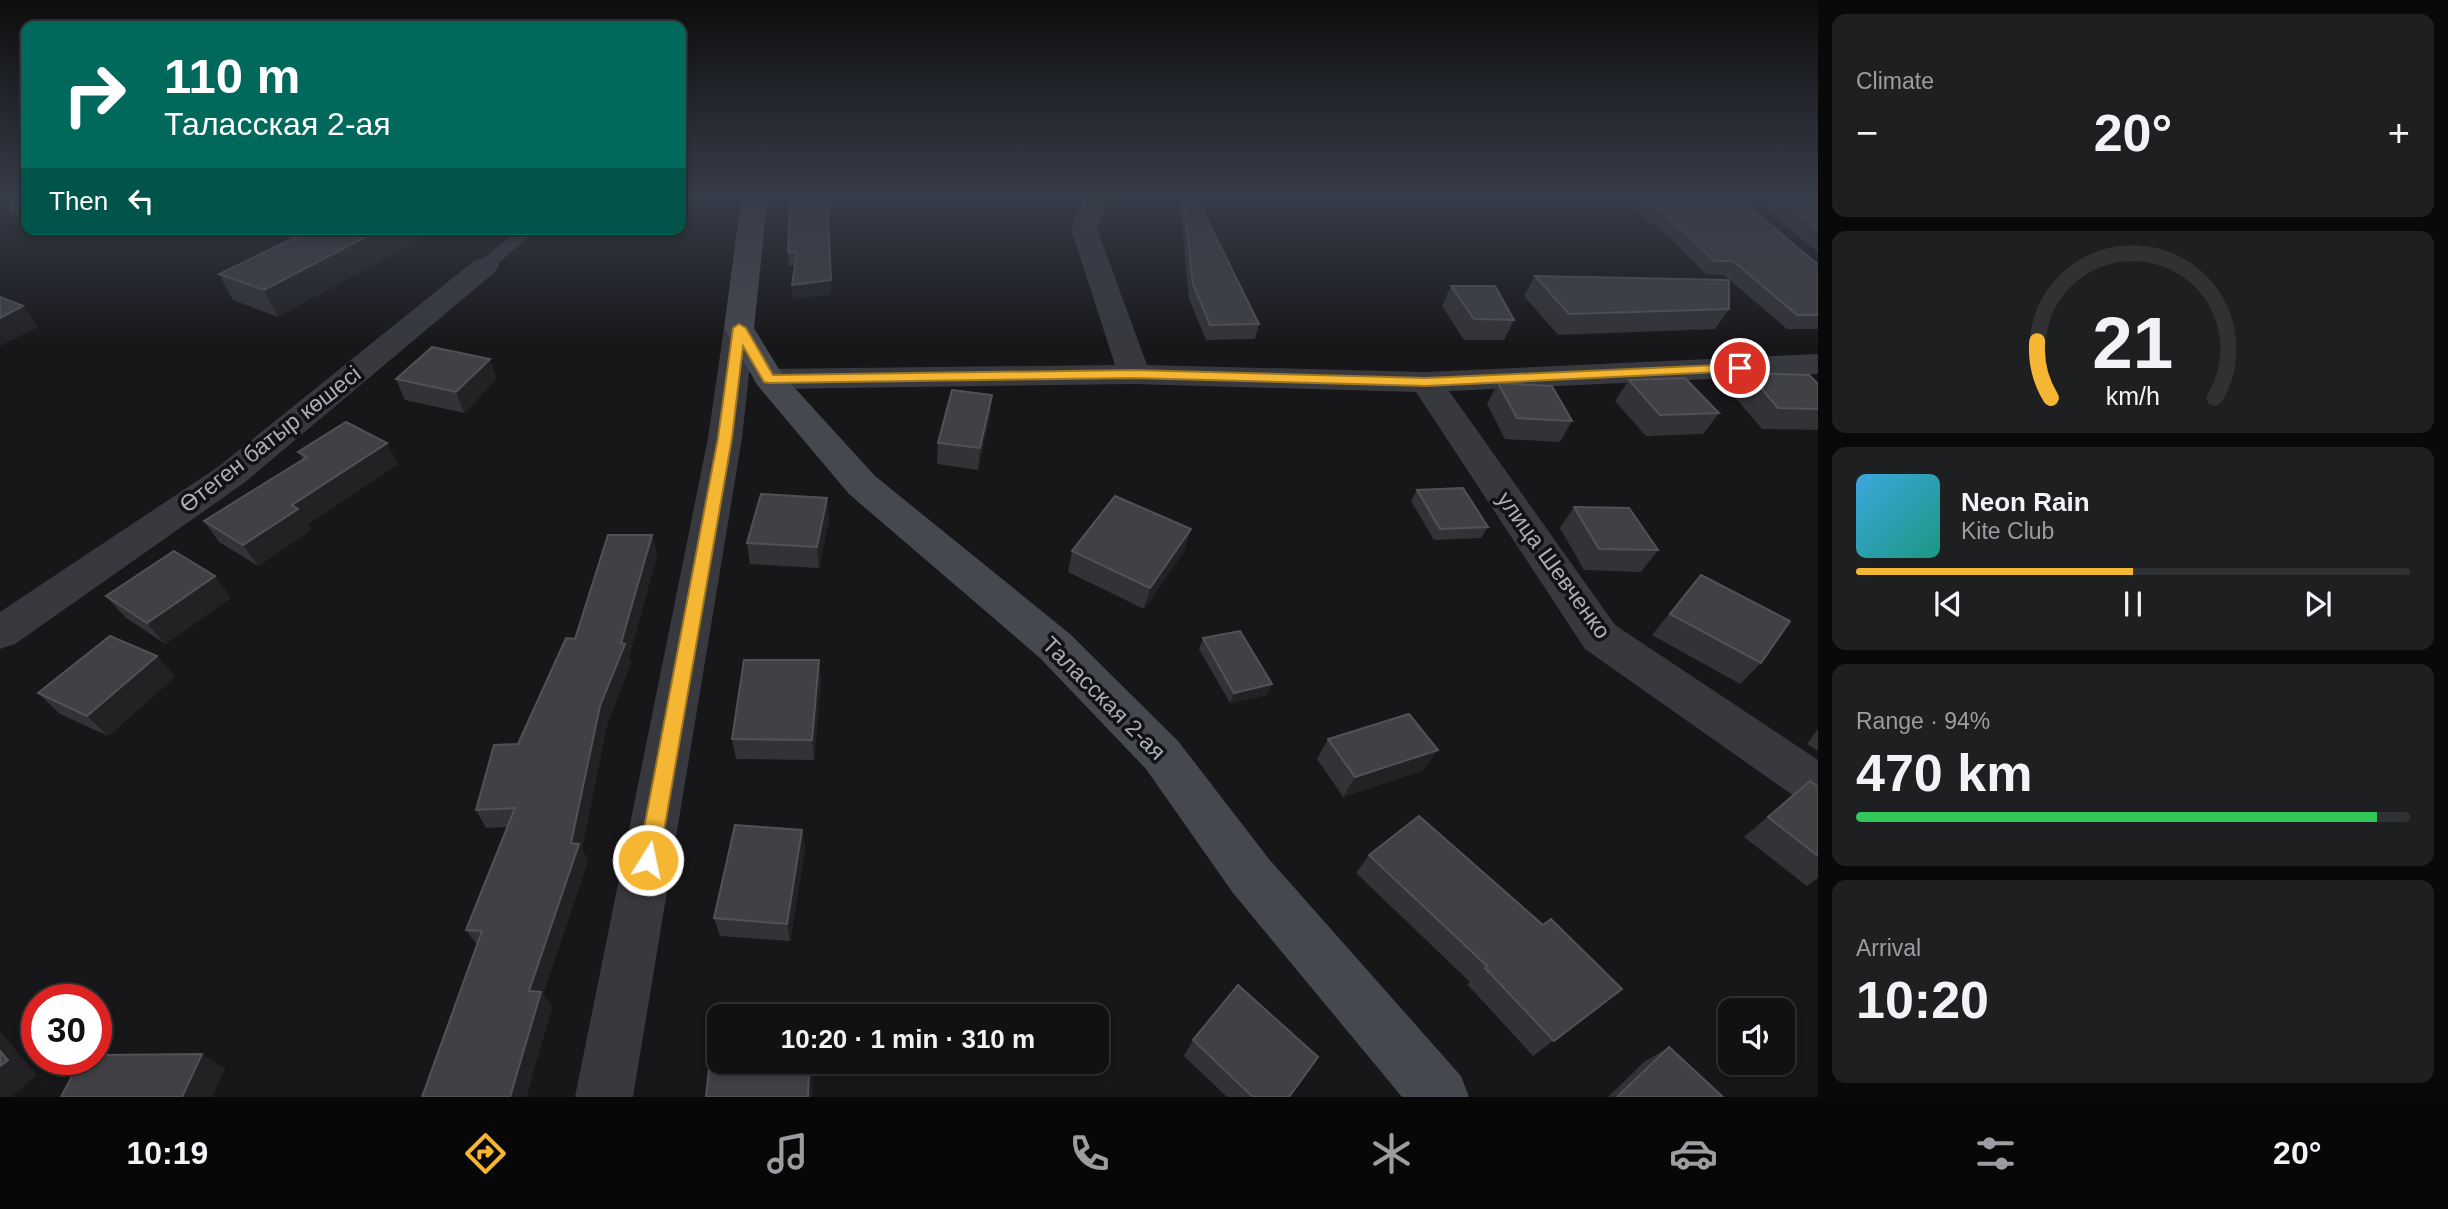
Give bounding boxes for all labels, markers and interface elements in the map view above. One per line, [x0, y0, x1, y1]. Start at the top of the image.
icon: right [49, 49, 140, 140]
text: 110 m [164, 49, 300, 103]
text: Climate [1856, 68, 1934, 94]
text: 20° [2094, 104, 2172, 162]
text: Таласская 2-ая [164, 106, 391, 142]
text: − [1856, 112, 1878, 154]
text: + [2388, 112, 2410, 154]
icon: left [122, 182, 160, 220]
text: Then [49, 186, 108, 216]
text: 21 [2093, 302, 2173, 383]
pin [1710, 338, 1770, 398]
icon: arrive [1721, 349, 1759, 387]
street label: Өтеген батыр көшесі [174, 360, 366, 518]
text: km/h [2106, 382, 2160, 410]
street label: улица Шевченко [1492, 486, 1616, 644]
text: Neon Rain [1961, 487, 2090, 517]
text: Kite Club [1961, 518, 2054, 544]
icon: previous [1929, 585, 1967, 623]
icon: pause [2114, 585, 2152, 623]
icon: next [2299, 585, 2337, 623]
street label: Таласская 2-ая [1037, 631, 1171, 765]
text: Range · 94% [1856, 708, 1990, 734]
text: 470 km [1856, 744, 2032, 802]
position arrow [611, 823, 685, 897]
text: Arrival [1856, 935, 1921, 961]
text: 10:20 [1856, 971, 1989, 1029]
speed limit sign: 30 [21, 984, 112, 1075]
map controls [1718, 998, 1795, 1075]
button: sound [1718, 998, 1795, 1075]
text: 10:20 · 1 min · 310 m [781, 1024, 1035, 1054]
icon: directions [461, 1129, 510, 1178]
icon: music [763, 1129, 812, 1178]
icon: phone [1065, 1129, 1114, 1178]
icon: climate [1367, 1129, 1416, 1178]
icon: car [1669, 1129, 1718, 1178]
icon: filters [1971, 1129, 2020, 1178]
text: 10:19 [126, 1135, 208, 1171]
text: 20° [2273, 1135, 2322, 1171]

